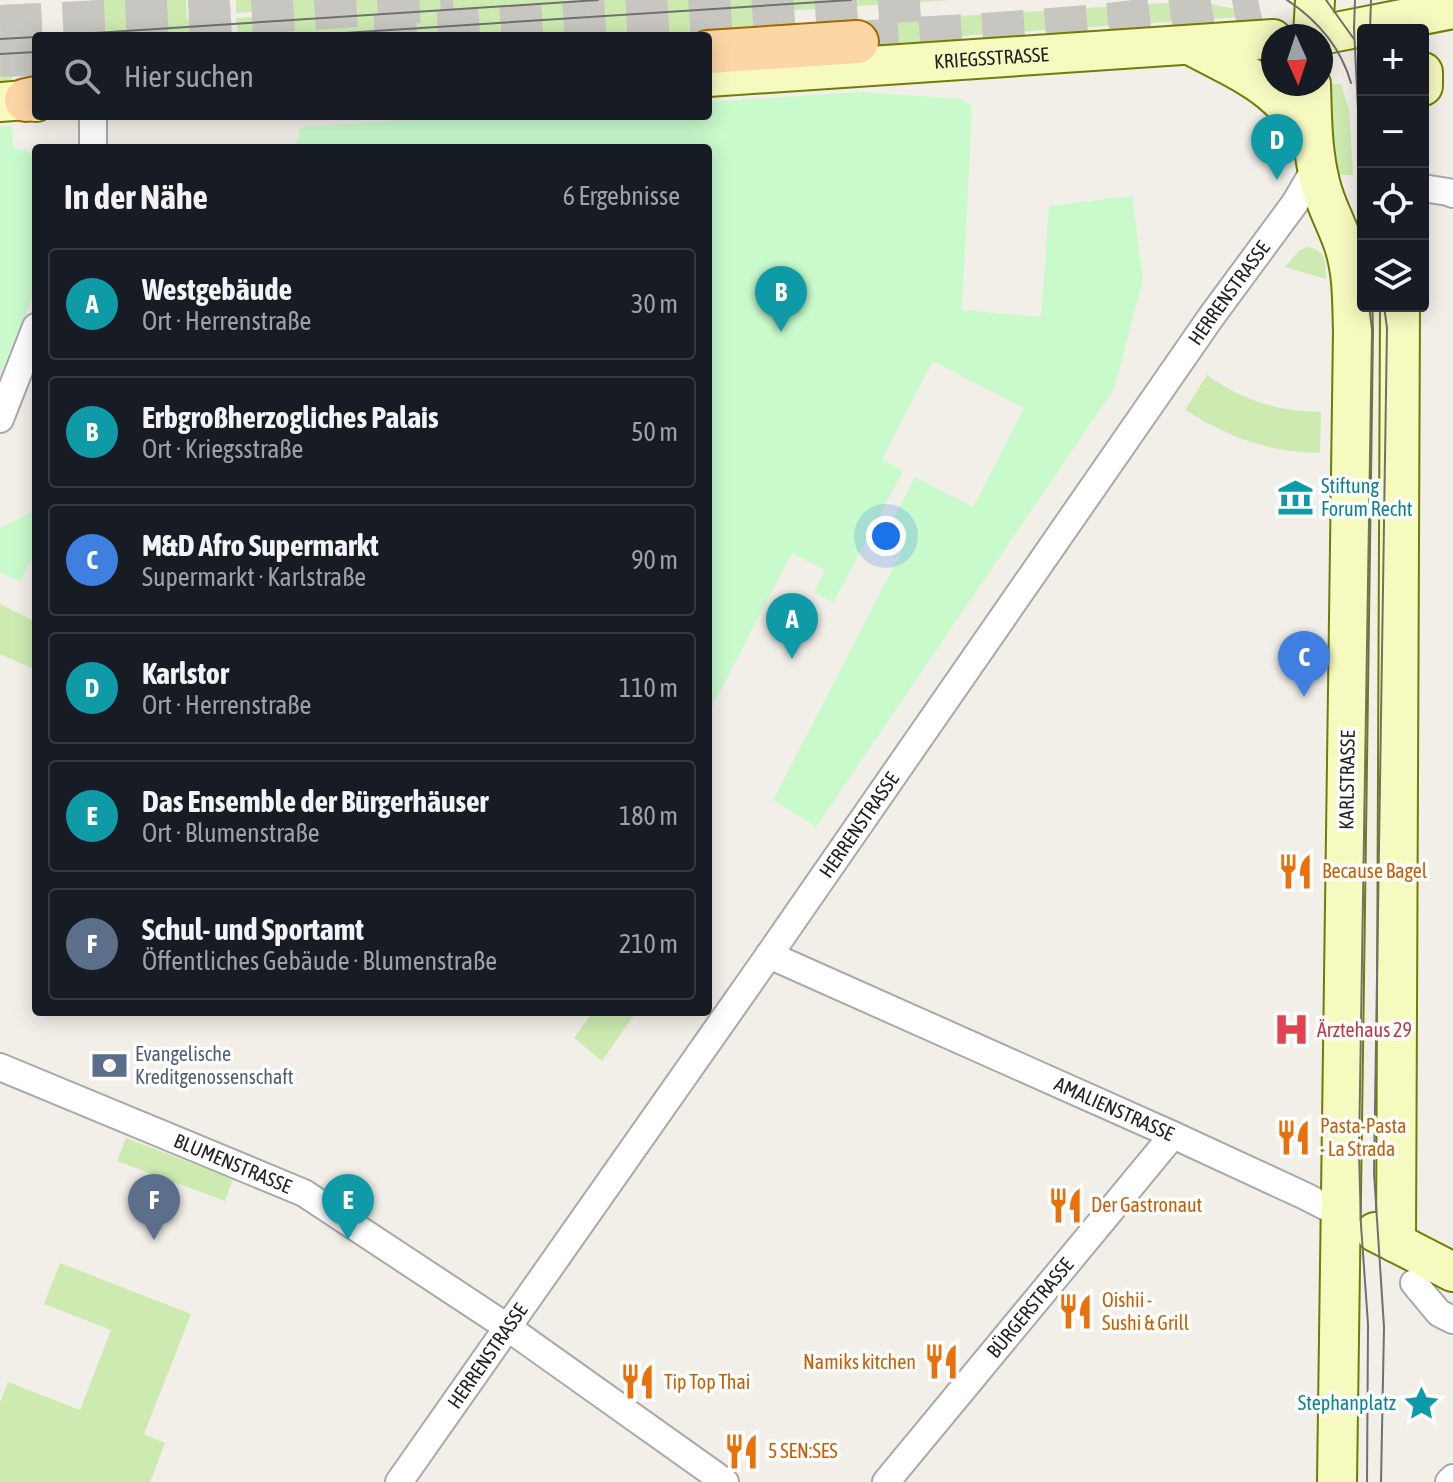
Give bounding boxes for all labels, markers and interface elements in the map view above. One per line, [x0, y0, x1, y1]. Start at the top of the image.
north arrow [1261, 24, 1333, 96]
map controls [1357, 24, 1429, 312]
button: + [1357, 24, 1429, 96]
search box [32, 32, 712, 120]
street label: KRIEGSSTRASSE [933, 42, 1050, 73]
icon: search [60, 54, 104, 98]
text: Hier suchen [124, 59, 254, 93]
button: − [1357, 96, 1429, 168]
pin: D [1251, 114, 1303, 180]
button: locate [1357, 168, 1429, 240]
text: In der Nähe [64, 177, 208, 216]
text: 6 Ergebnisse [563, 181, 680, 211]
street label: HERRENSTRASSE [1183, 236, 1274, 349]
button: layers [1357, 240, 1429, 312]
pin: B [755, 266, 807, 332]
text: Westgebäude [142, 272, 292, 306]
text: A [86, 289, 98, 319]
text: 30 m [631, 289, 678, 319]
text: Ort · Herrenstraße [142, 306, 311, 336]
text: Erbgroßherzogliches Palais [142, 400, 439, 434]
text: B [86, 417, 98, 447]
text: 50 m [631, 417, 678, 447]
text: Ort · Kriegsstraße [142, 434, 303, 464]
place label: Stiftung Forum Recht [1321, 474, 1413, 520]
museum icon: Stiftung Forum Recht [1276, 479, 1314, 517]
your location [866, 516, 906, 556]
text: M&D Afro Supermarkt [142, 528, 379, 562]
text: C [86, 545, 98, 575]
text: 90 m [631, 545, 678, 575]
text: Supermarkt · Karlstraße [142, 562, 366, 592]
pin: A [766, 593, 818, 659]
pin: C [1278, 631, 1330, 697]
text: Karlstor [142, 656, 229, 690]
text: D [85, 673, 99, 703]
text: 110 m [619, 673, 678, 703]
text: Ort · Herrenstraße [142, 690, 311, 720]
street label: KARLSTRASSE [1334, 729, 1359, 830]
street label: HERRENSTRASSE [814, 767, 903, 882]
text: Das Ensemble der Bürgerhäuser [142, 784, 488, 818]
text: E [86, 801, 98, 831]
text: 180 m [619, 801, 678, 831]
text: Ort · Blumenstraße [142, 818, 320, 848]
restaurant icon: Because Bagel [1277, 852, 1315, 890]
place label: Because Bagel [1322, 859, 1428, 882]
text: Schul- und Sportamt [142, 912, 364, 946]
text: F [87, 929, 97, 959]
text: 210 m [619, 929, 678, 959]
text: Öffentliches Gebäude · Blumenstraße [142, 946, 497, 976]
hospital icon: Ärztehaus 29 [1272, 1011, 1310, 1049]
place label: Ärztehaus 29 [1317, 1018, 1412, 1041]
place label: Evangelische Kreditgenossenschaft [135, 1042, 294, 1088]
bank icon: Evangelische Kreditgenossenschaft [90, 1047, 128, 1085]
street label: AMALIENSTRASSE [1051, 1072, 1178, 1145]
place label: Pasta-Pasta - La Strada [1320, 1114, 1407, 1160]
restaurant icon: Pasta-Pasta - La Strada [1275, 1118, 1313, 1156]
street label: BLUMENSTRASSE [171, 1128, 296, 1198]
pin: F [128, 1174, 180, 1240]
pin: E [322, 1174, 374, 1240]
restaurant icon: Der Gastronaut [1046, 1186, 1084, 1224]
place label: Der Gastronaut [1091, 1193, 1203, 1216]
street label: BÜRGERSTRASSE [982, 1253, 1078, 1362]
place label: Oishii - Sushi & Grill [1102, 1288, 1190, 1334]
restaurant icon: Oishii - Sushi & Grill [1057, 1293, 1095, 1331]
street label: HERRENSTRASSE [442, 1298, 532, 1413]
restaurant icon: Namiks kitchen [923, 1343, 961, 1381]
place label: Namiks kitchen [803, 1350, 916, 1373]
restaurant icon: Tip Top Thai [619, 1363, 657, 1401]
place label: Tip Top Thai [664, 1370, 750, 1393]
place icon: Stephanplatz [1403, 1384, 1441, 1422]
place label: Stephanplatz [1298, 1391, 1396, 1414]
restaurant icon: 5 SEN:SES [723, 1432, 761, 1470]
place label: 5 SEN:SES [768, 1439, 838, 1462]

